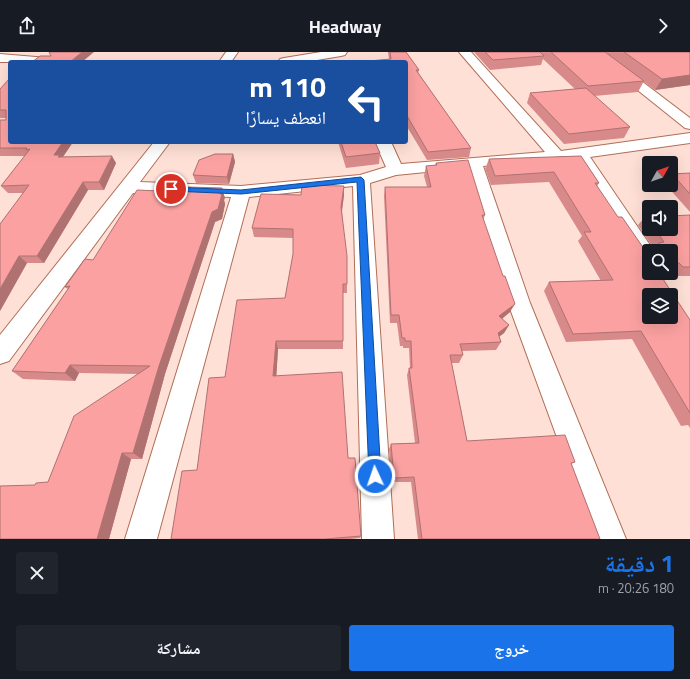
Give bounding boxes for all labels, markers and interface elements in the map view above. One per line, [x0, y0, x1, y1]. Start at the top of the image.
text: Headway [309, 13, 381, 40]
icon: share [16, 15, 38, 37]
icon: forward [652, 15, 674, 37]
text: 110 m [249, 65, 326, 108]
icon: left [340, 76, 392, 128]
text: انعطف يسارًا [245, 104, 326, 131]
north arrow [642, 156, 678, 192]
map controls [642, 156, 678, 324]
pin [154, 172, 188, 206]
icon: arrive [160, 178, 182, 200]
button: sound [642, 200, 678, 236]
button: search [642, 244, 678, 280]
button: layers [642, 288, 678, 324]
position arrow [354, 455, 396, 497]
text: 1 دقيقة [605, 545, 674, 581]
button: close [16, 552, 58, 594]
text: 180 m · 20:26 [598, 578, 674, 598]
button: مشاركة [16, 625, 341, 671]
button: خروج [349, 625, 674, 671]

